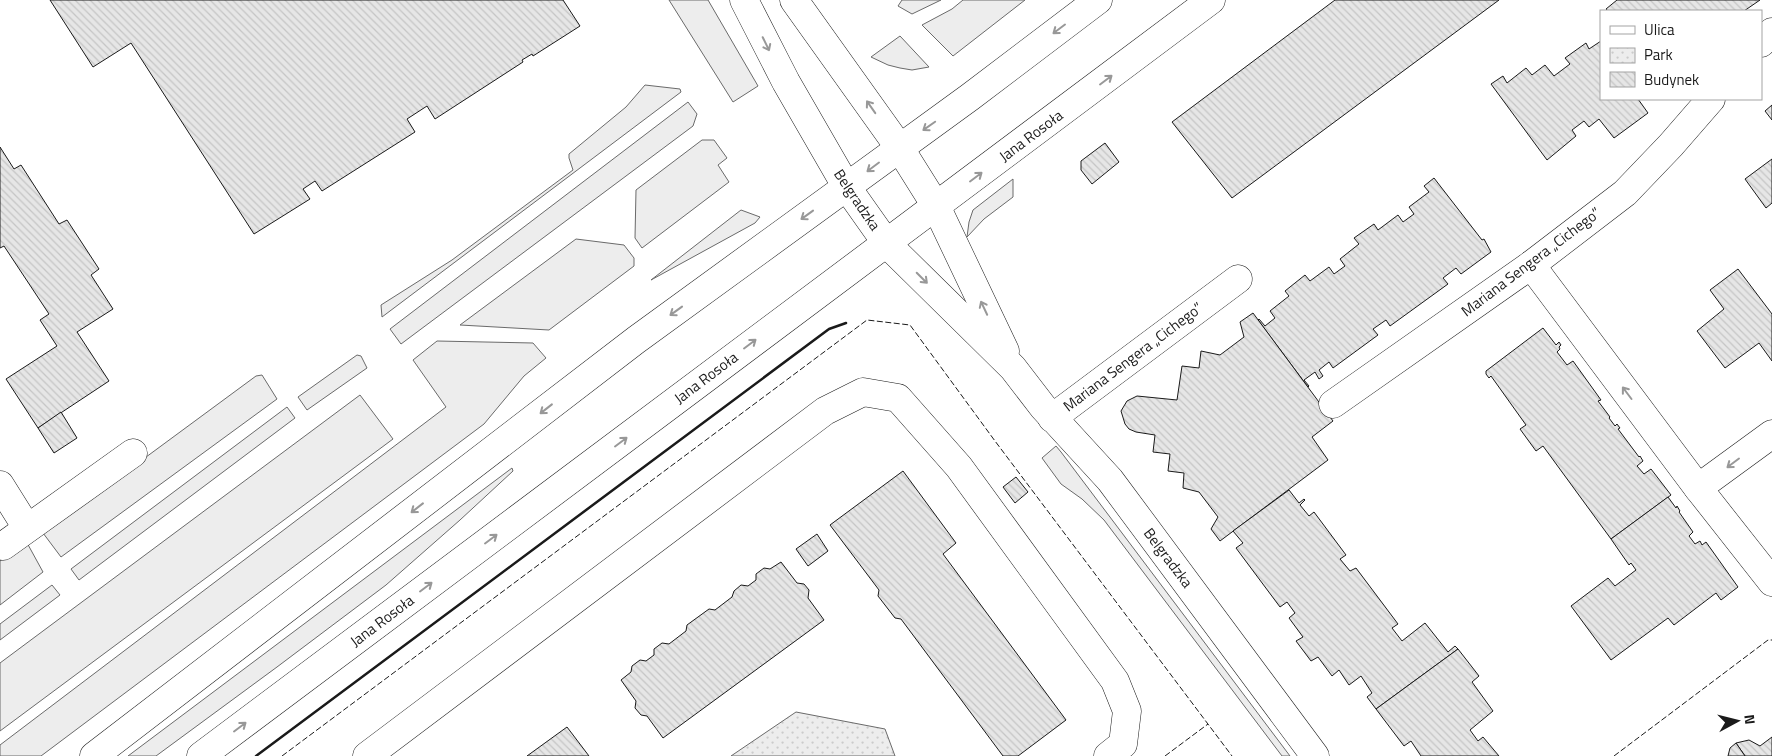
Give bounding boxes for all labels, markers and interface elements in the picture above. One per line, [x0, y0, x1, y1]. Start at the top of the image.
legend [1600, 10, 1762, 100]
text: Ulica [1644, 18, 1675, 41]
one-way arrow [1053, 24, 1066, 35]
one-way arrow [762, 36, 771, 51]
text: Park [1644, 43, 1673, 66]
text: Budynek [1644, 68, 1699, 91]
one-way arrow [1099, 75, 1112, 86]
one-way arrow [866, 100, 876, 114]
street label: Jana Rosoła [994, 104, 1068, 167]
one-way arrow [922, 121, 936, 131]
one-way arrow [866, 162, 880, 172]
street label: Belgradzka [828, 164, 887, 236]
one-way arrow [969, 172, 982, 183]
street label: Mariana Sengera „Cichego” [1456, 201, 1606, 322]
one-way arrow [800, 210, 814, 220]
one-way arrow [916, 272, 928, 284]
street label: Mariana Sengera „Cichego” [1058, 296, 1208, 417]
one-way arrow [979, 301, 989, 316]
one-way arrow [669, 306, 683, 316]
one-way arrow [743, 339, 757, 349]
street label: Jana Rosoła [669, 346, 743, 409]
one-way arrow [1621, 387, 1632, 400]
one-way arrow [539, 404, 553, 414]
one-way arrow [614, 436, 627, 447]
one-way arrow [1727, 457, 1740, 468]
one-way arrow [410, 503, 424, 513]
street label: Belgradzka [1138, 523, 1199, 593]
one-way arrow [484, 534, 497, 545]
one-way arrow [419, 582, 432, 593]
street label: Jana Rosoła [345, 589, 419, 652]
north arrow [1712, 696, 1762, 746]
text: N [1739, 713, 1761, 725]
one-way arrow [233, 722, 247, 732]

